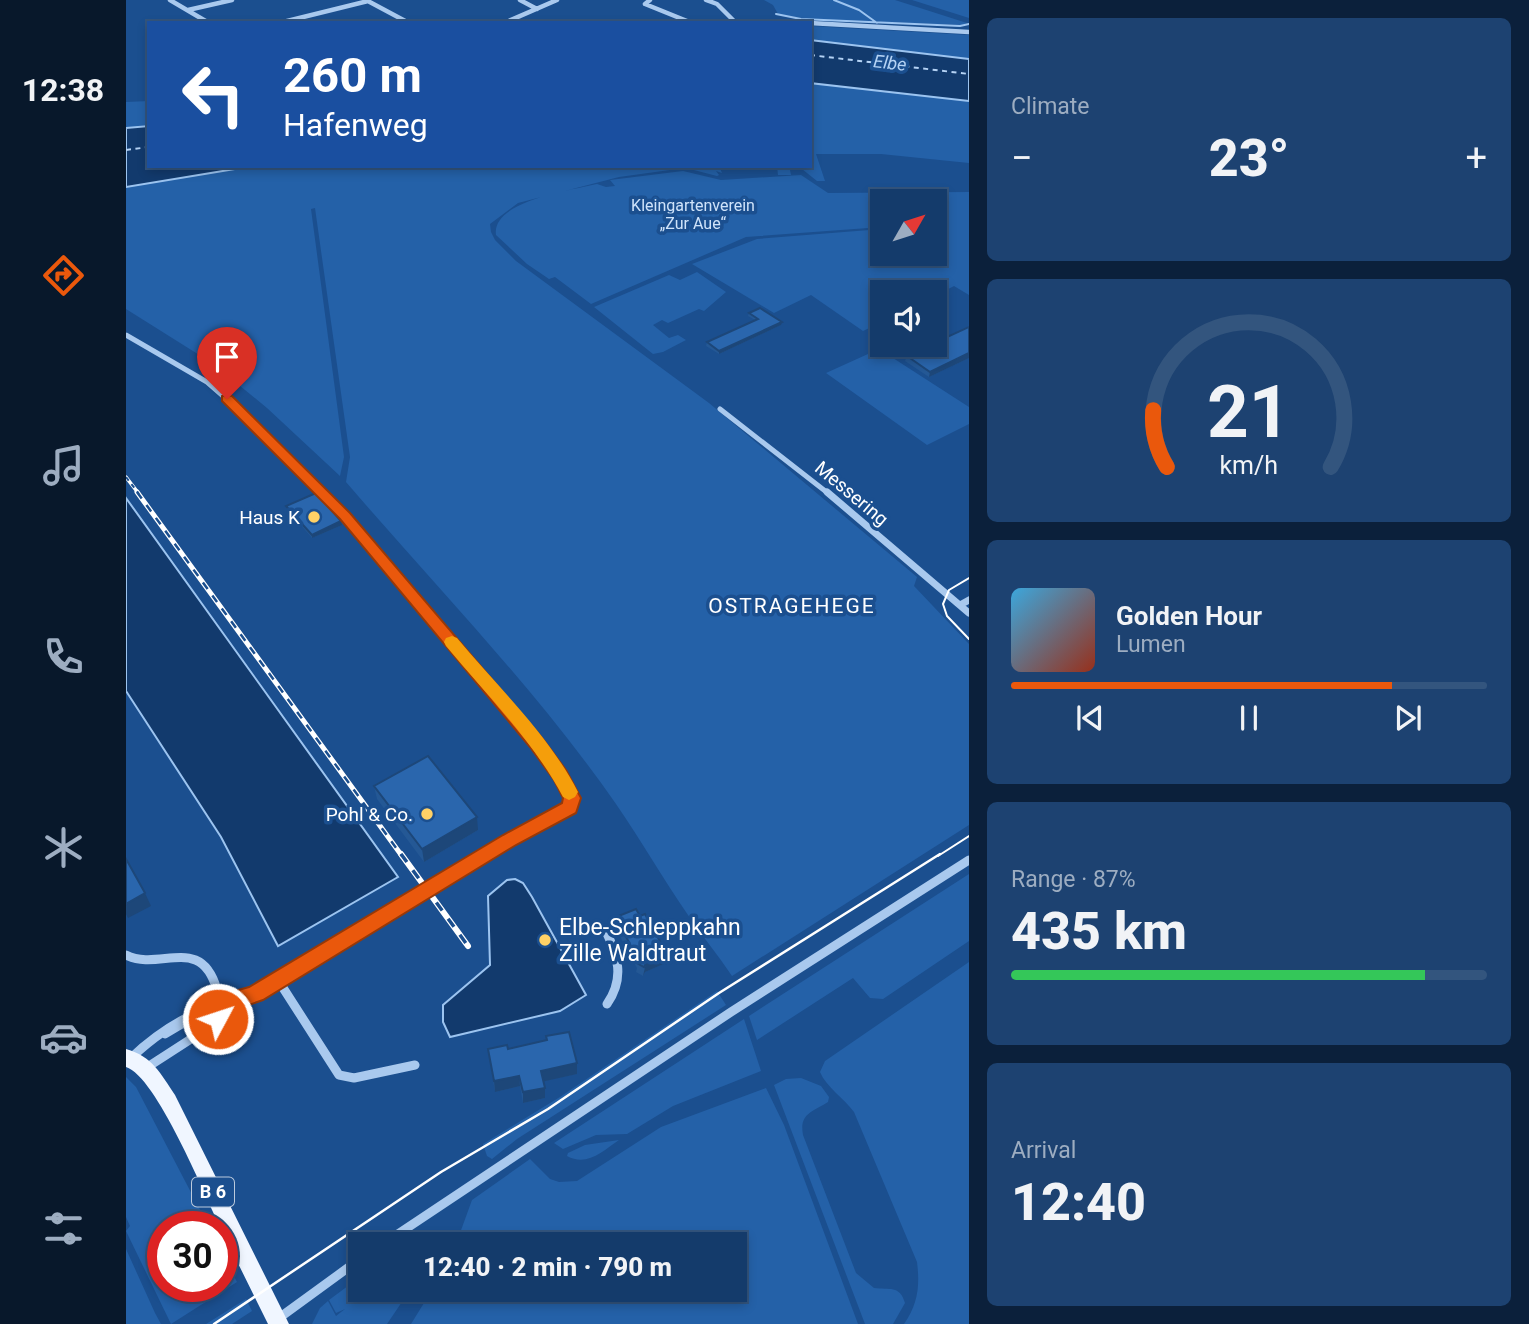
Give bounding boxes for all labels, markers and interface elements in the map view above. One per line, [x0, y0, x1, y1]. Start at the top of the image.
text: 260 m [283, 47, 422, 104]
icon: left [168, 49, 259, 140]
water label: Elbe [872, 50, 908, 75]
text: 12:38 [22, 71, 104, 109]
text: Climate [1011, 93, 1090, 120]
text: Hafenweg [283, 106, 428, 144]
text: 23° [1209, 128, 1289, 189]
text: − [1011, 136, 1033, 180]
text: + [1465, 136, 1487, 180]
north arrow [870, 189, 947, 266]
map controls [870, 189, 947, 357]
park label: Kleingartenverein „Zur Aue“ [631, 196, 755, 233]
icon: directions [39, 251, 88, 300]
button: sound [870, 280, 947, 357]
pin [197, 327, 257, 399]
icon: arrive [208, 338, 246, 376]
text: 21 [1207, 369, 1291, 455]
icon: music [39, 441, 88, 490]
text: km/h [1220, 451, 1278, 480]
street label: Messering [810, 456, 893, 531]
place label: Haus K [239, 506, 300, 529]
marker: Haus K [306, 509, 322, 525]
district label: OSTRAGEHEGE [708, 594, 876, 618]
text: Golden Hour [1116, 601, 1262, 631]
text: Lumen [1116, 631, 1186, 658]
icon: phone [39, 632, 88, 681]
icon: previous [1071, 699, 1109, 737]
icon: pause [1230, 699, 1268, 737]
icon: next [1389, 699, 1427, 737]
place label: Pohl & Co. [326, 803, 413, 826]
marker: Pohl & Co. [419, 806, 435, 822]
icon: climate [39, 823, 88, 872]
text: Range · 87% [1011, 866, 1136, 893]
text: 435 km [1011, 901, 1187, 962]
place label: Elbe-Schleppkahn Zille Waldtraut [559, 914, 741, 967]
marker: Elbe-Schleppkahn Zille Waldtraut [537, 932, 553, 948]
position arrow [181, 982, 255, 1056]
icon: car [39, 1013, 88, 1062]
text: Arrival [1011, 1137, 1076, 1164]
text: 12:40 [1011, 1172, 1146, 1233]
road number: B 6 [192, 1177, 234, 1206]
icon: filters [39, 1204, 88, 1253]
speed limit sign: 30 [147, 1211, 238, 1302]
text: 12:40 · 2 min · 790 m [423, 1252, 672, 1282]

